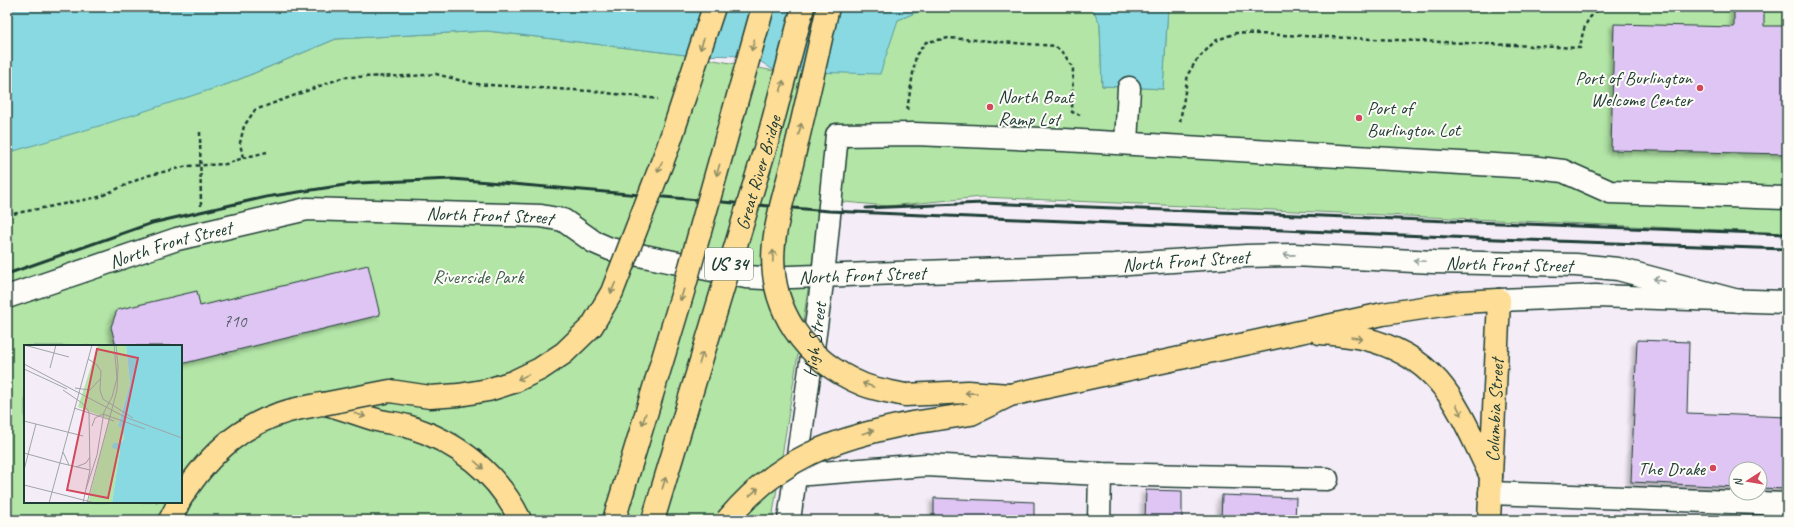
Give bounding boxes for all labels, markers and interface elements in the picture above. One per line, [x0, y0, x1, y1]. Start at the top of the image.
one-way arrow [698, 37, 705, 50]
one-way arrow [748, 38, 756, 51]
place label: Port of Burlington Welcome Center [1575, 66, 1694, 112]
one-way arrow [779, 80, 786, 93]
marker: Port of Burlington Welcome Center [1695, 83, 1705, 93]
place label: North Boat Ramp Lot [998, 85, 1075, 131]
place label: Port of Burlington Lot [1367, 96, 1462, 142]
marker: North Boat Ramp Lot [985, 102, 995, 112]
street label: Great River Bridge [730, 111, 787, 233]
marker: Port of Burlington Lot [1354, 113, 1364, 123]
one-way arrow [797, 123, 805, 136]
one-way arrow [656, 161, 664, 173]
one-way arrow [714, 163, 721, 176]
street label: North Front Street [426, 202, 558, 231]
street label: North Front Street [106, 215, 237, 274]
street label: North Front Street [1122, 245, 1253, 277]
road number: US 34 [705, 248, 753, 280]
one-way arrow [769, 250, 777, 263]
one-way arrow [1283, 251, 1296, 259]
street label: North Front Street [1446, 251, 1576, 278]
one-way arrow [1413, 257, 1426, 265]
street label: North Front Street [798, 261, 929, 290]
park label: Riverside Park [433, 265, 525, 289]
one-way arrow [1653, 276, 1666, 283]
one-way arrow [609, 282, 616, 294]
one-way arrow [678, 288, 685, 301]
street label: High Street [798, 299, 832, 379]
house number: 710 [224, 311, 248, 332]
one-way arrow [1350, 334, 1363, 342]
inset map [24, 345, 182, 503]
one-way arrow [698, 352, 705, 365]
street label: Columbia Street [1481, 355, 1509, 463]
one-way arrow [517, 374, 529, 381]
one-way arrow [862, 381, 874, 389]
one-way arrow [965, 389, 978, 397]
one-way arrow [1456, 404, 1463, 416]
one-way arrow [354, 412, 367, 419]
one-way arrow [640, 413, 647, 426]
one-way arrow [861, 428, 874, 435]
place label: The Drake [1638, 457, 1707, 481]
one-way arrow [473, 460, 484, 469]
north arrow [1728, 461, 1768, 501]
marker: The Drake [1708, 463, 1718, 473]
one-way arrow [661, 476, 668, 489]
text: N [1730, 476, 1746, 488]
one-way arrow [749, 488, 759, 497]

